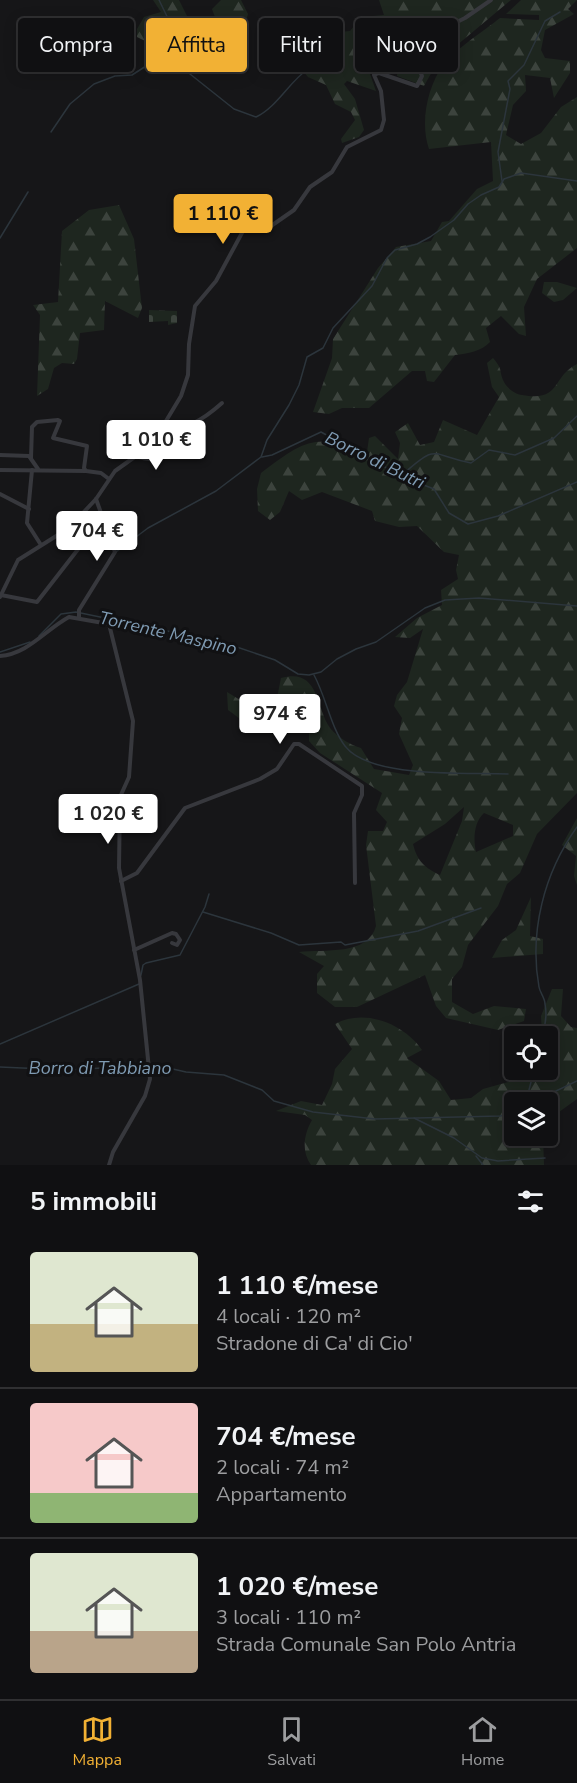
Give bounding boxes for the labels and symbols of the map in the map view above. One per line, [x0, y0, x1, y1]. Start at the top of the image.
pin: 1 110 € [168, 194, 278, 245]
pin: 1 010 € [101, 420, 211, 471]
water label: Borro di Butri [321, 426, 430, 495]
pin: 704 € [55, 511, 139, 562]
water label: Torrente Maspino [97, 605, 239, 661]
pin: 974 € [238, 694, 322, 745]
pin: 1 020 € [53, 794, 163, 845]
water label: Borro di Tabbiano [29, 1056, 171, 1080]

